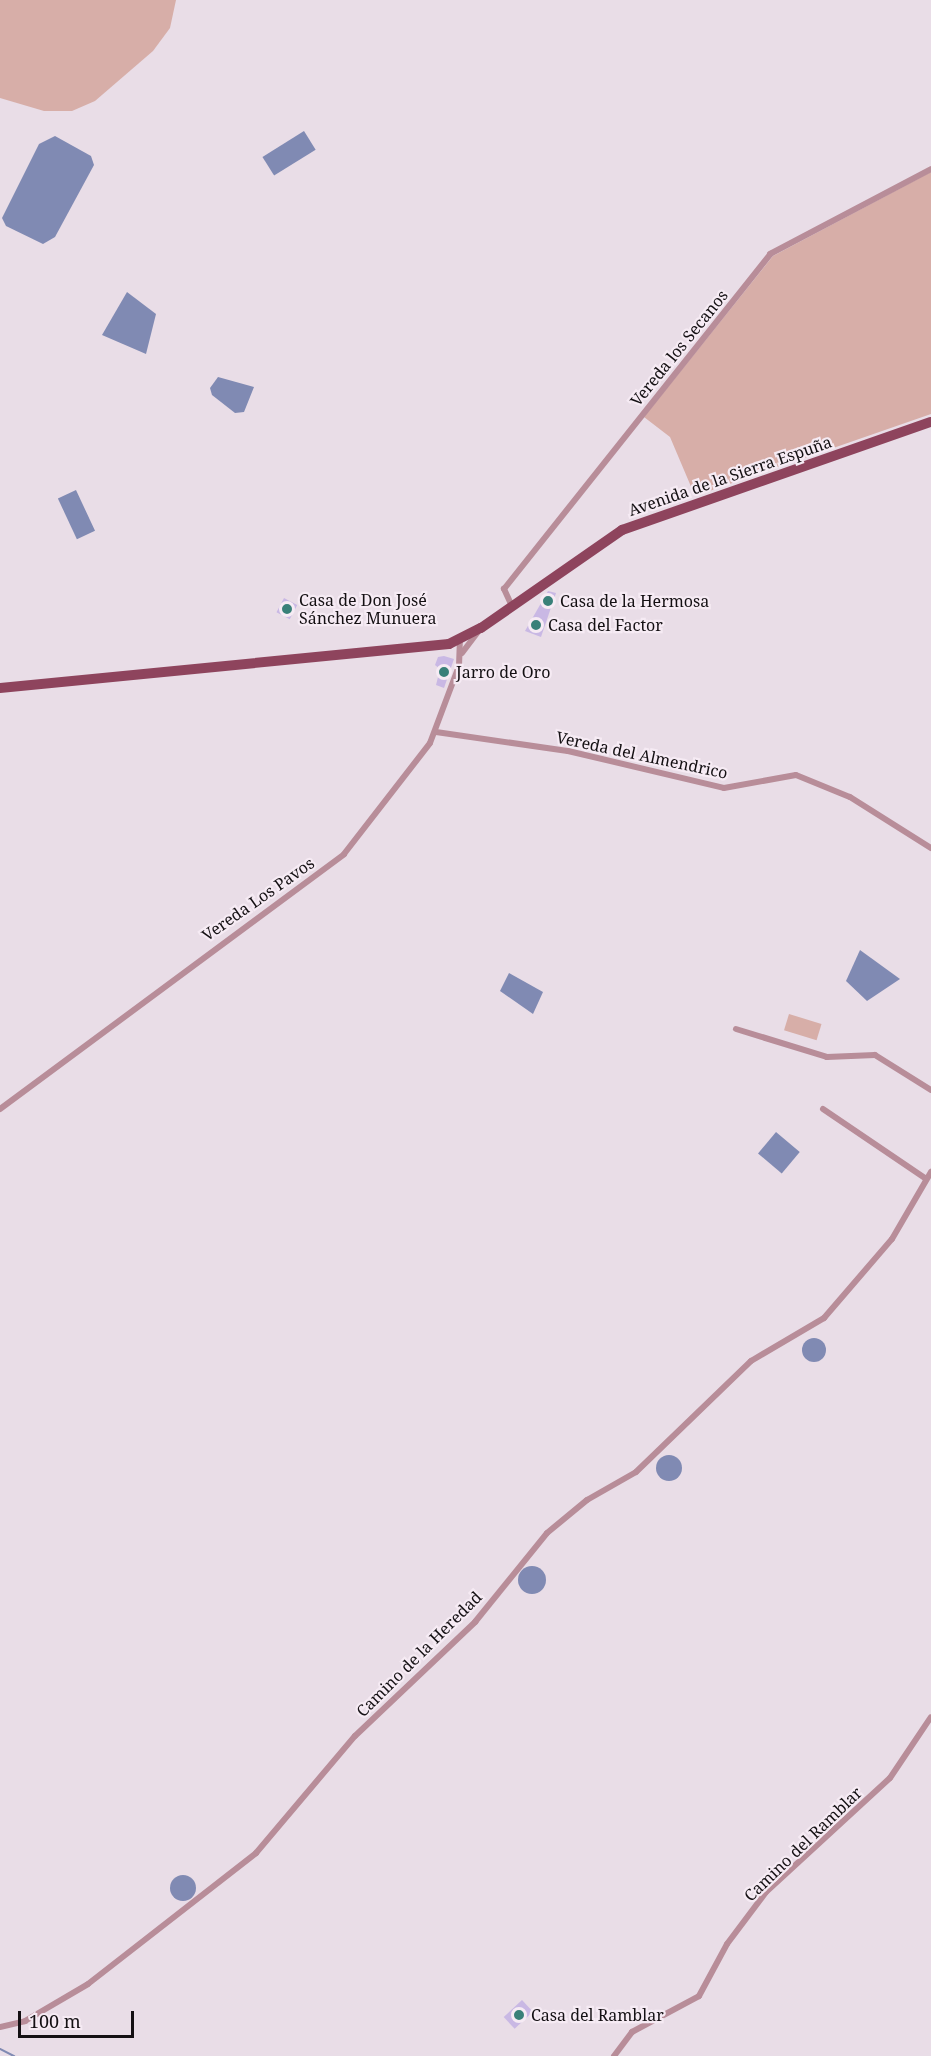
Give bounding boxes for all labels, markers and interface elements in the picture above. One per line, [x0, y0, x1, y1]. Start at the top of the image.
street label: Vereda los Secanos [626, 286, 732, 410]
street label: Avenida de la Sierra Espuña [626, 432, 834, 520]
place label: Casa de Don José Sánchez Munuera [299, 590, 436, 628]
place label: Casa de la Hermosa [560, 591, 709, 611]
marker: Casa de la Hermosa [541, 594, 555, 608]
marker: Casa de Don José Sánchez Munuera [280, 602, 294, 616]
place label: Casa del Factor [548, 615, 663, 635]
marker: Casa del Factor [529, 618, 543, 632]
place label: Jarro de Oro [456, 662, 550, 682]
marker: Jarro de Oro [437, 665, 451, 679]
street label: Vereda del Almendrico [555, 727, 729, 783]
street label: Vereda Los Pavos [198, 853, 318, 945]
street label: Camino de la Heredad [352, 1587, 486, 1721]
street label: Camino del Ramblar [740, 1783, 866, 1905]
scale bar [21, 1999, 136, 2037]
place label: Casa del Ramblar [531, 2005, 664, 2025]
marker: Casa del Ramblar [512, 2008, 526, 2022]
text: 100 m [29, 2009, 81, 2033]

